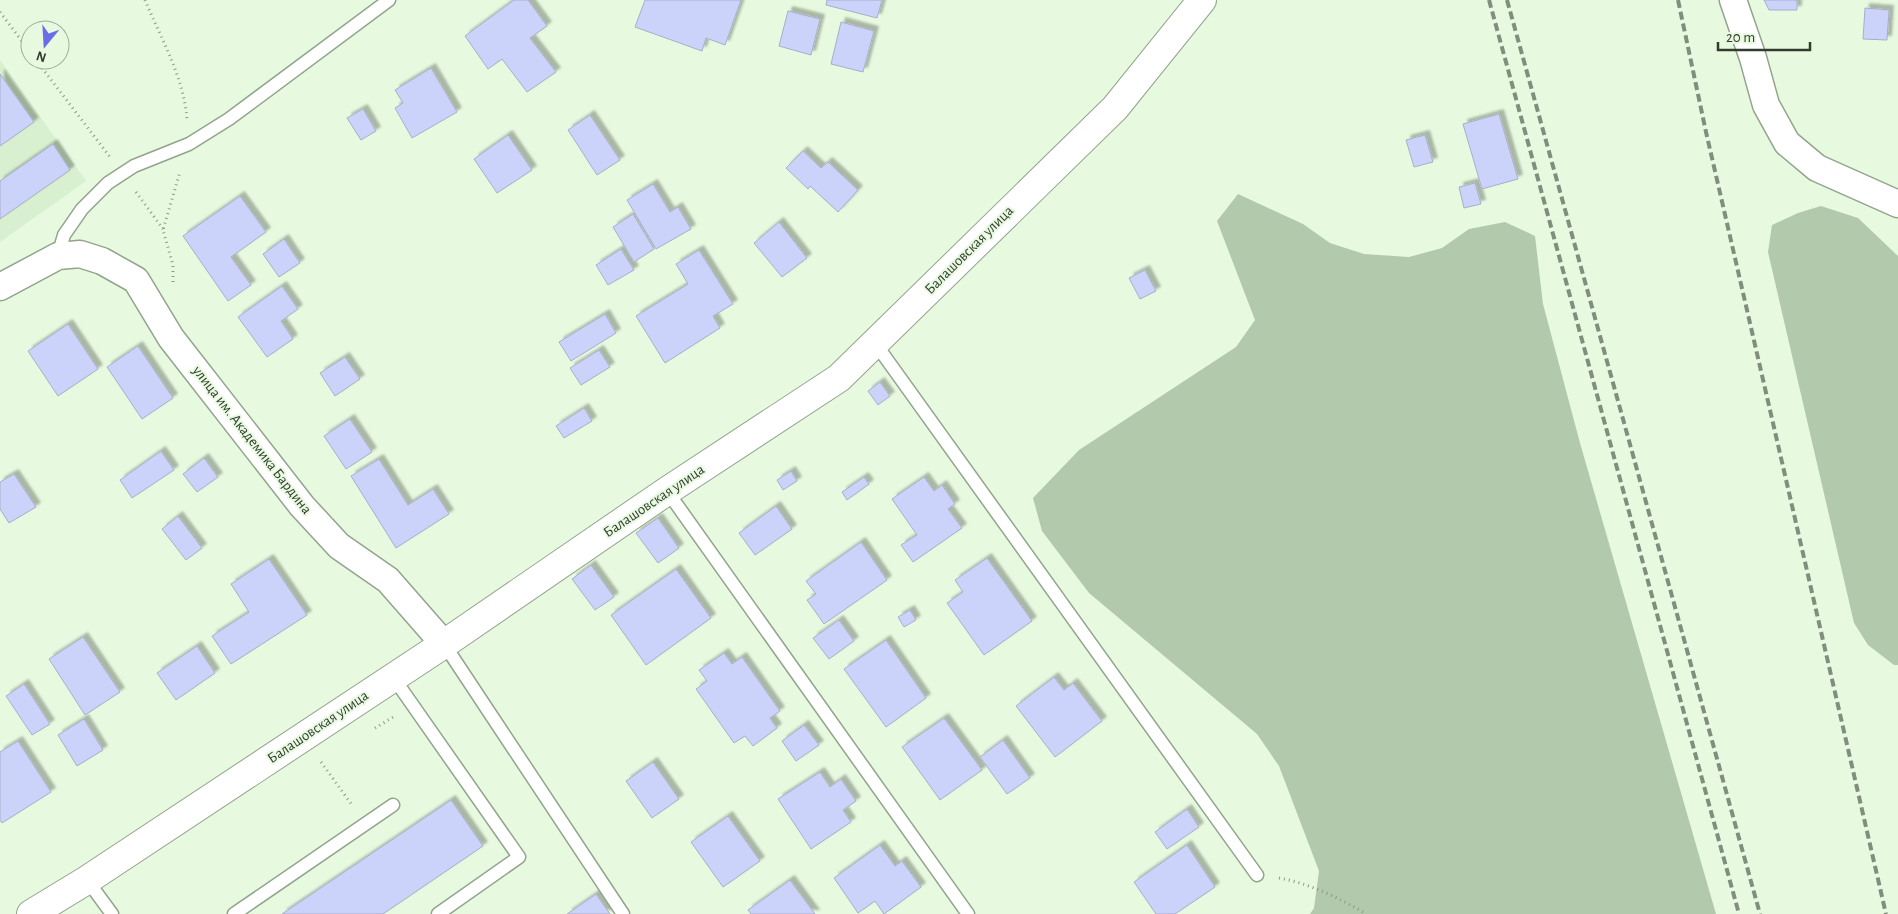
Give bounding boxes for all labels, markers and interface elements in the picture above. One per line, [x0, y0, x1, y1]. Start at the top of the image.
north arrow [20, 20, 70, 70]
scale bar [1718, 20, 1810, 52]
text: 20 m [1726, 30, 1755, 45]
text: N [34, 48, 48, 65]
street label: Балашовская улица [922, 203, 1016, 297]
street label: улица им. Академика Бардина [189, 362, 314, 517]
street label: Балашовская улица [601, 462, 707, 540]
street label: Балашовская улица [265, 688, 371, 766]

